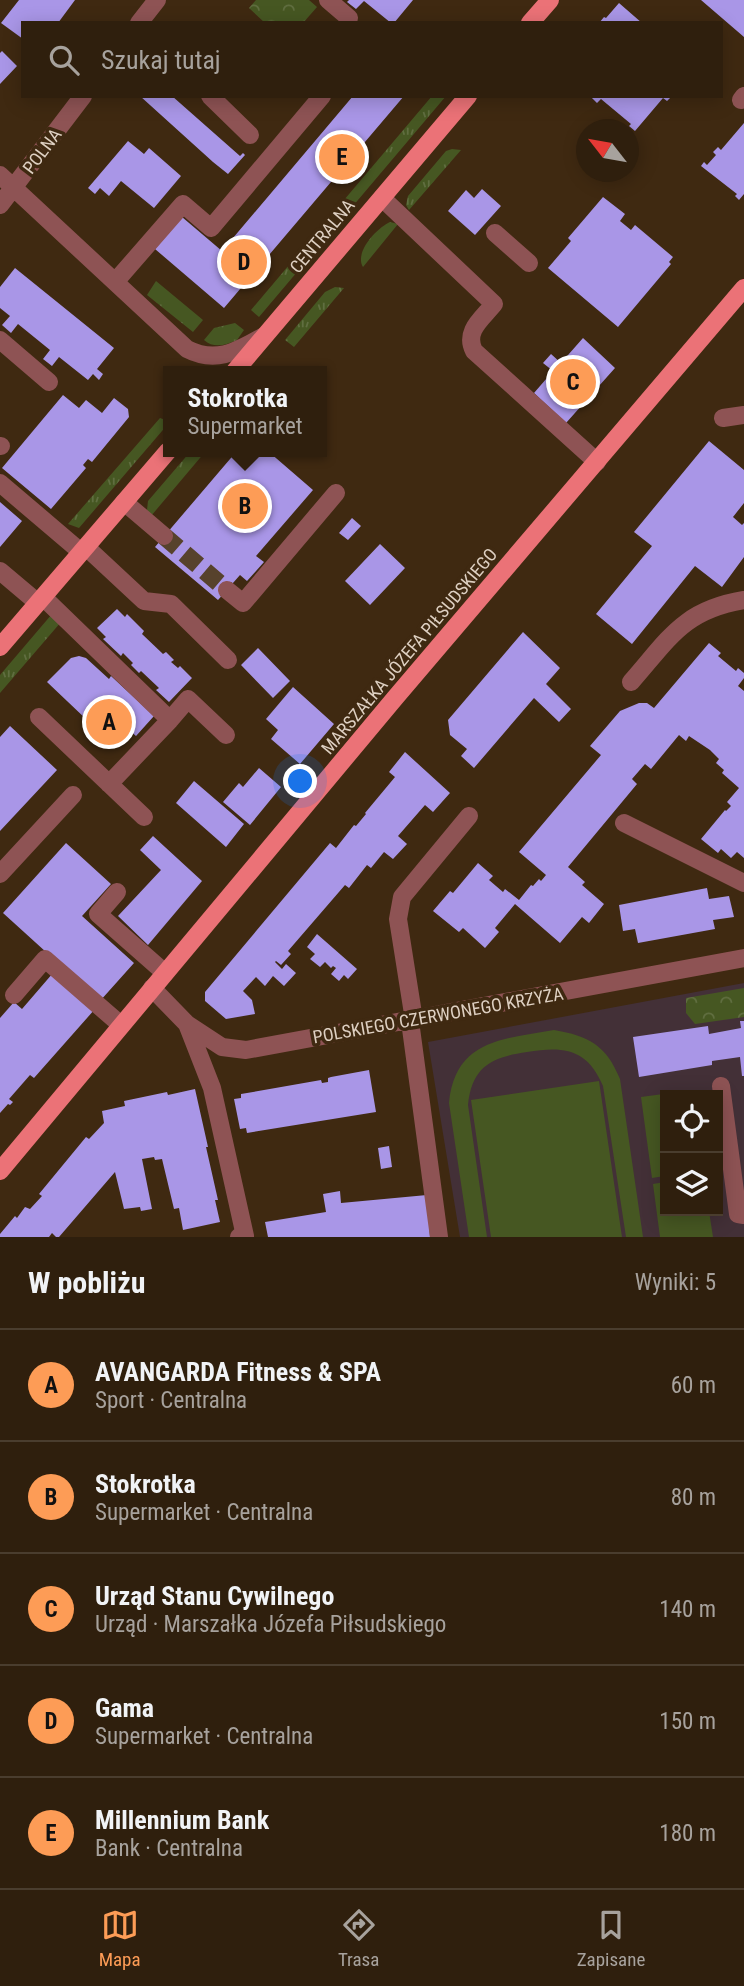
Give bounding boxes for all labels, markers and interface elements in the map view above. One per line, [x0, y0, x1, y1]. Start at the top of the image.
search box [21, 21, 723, 98]
icon: search [45, 41, 83, 79]
text: Szukaj tutaj [101, 45, 221, 75]
north arrow [576, 119, 639, 182]
street label: POLNA [18, 124, 66, 178]
pin: E [319, 131, 365, 183]
street label: CENTRALNA [285, 194, 359, 277]
pin: D [221, 236, 267, 288]
pin: C [550, 356, 596, 408]
popup [163, 366, 327, 457]
text: Stokrotka [187, 383, 288, 413]
text: Supermarket [187, 413, 303, 440]
pin: B [222, 480, 268, 532]
street label: MARSZAŁKA JÓZEFA PIŁSUDSKIEGO [317, 544, 501, 758]
pin: A [86, 696, 132, 748]
your location [283, 764, 317, 798]
street label: POLSKIEGO CZERWONEGO KRZYŻA [311, 982, 566, 1047]
map controls [660, 1090, 723, 1216]
button: locate [660, 1090, 723, 1153]
button: layers [660, 1153, 723, 1216]
text: W pobliżu [28, 1265, 145, 1300]
text: Wyniki: 5 [635, 1269, 716, 1296]
text: AVANGARDA Fitness & SPA [95, 1357, 381, 1387]
text: A [44, 1372, 58, 1399]
text: 60 m [671, 1372, 716, 1399]
text: Sport · Centralna [95, 1387, 247, 1414]
text: Stokrotka [95, 1469, 196, 1499]
text: B [45, 1484, 57, 1511]
text: 80 m [671, 1484, 716, 1511]
text: Supermarket · Centralna [95, 1499, 313, 1526]
text: Urząd Stanu Cywilnego [95, 1581, 334, 1611]
text: C [44, 1596, 58, 1623]
text: 140 m [659, 1596, 716, 1623]
text: Urząd · Marszałka Józefa Piłsudskiego [95, 1611, 446, 1638]
text: Gama [95, 1693, 154, 1723]
text: D [45, 1708, 58, 1735]
text: 150 m [659, 1708, 716, 1735]
text: Supermarket · Centralna [95, 1723, 313, 1750]
text: Millennium Bank [95, 1805, 269, 1835]
text: E [45, 1820, 57, 1847]
text: 180 m [659, 1820, 716, 1847]
text: Bank · Centralna [95, 1835, 243, 1862]
tab: Mapa [99, 1906, 141, 1971]
tab: Trasa [338, 1906, 379, 1971]
tab: Zapisane [577, 1906, 645, 1971]

